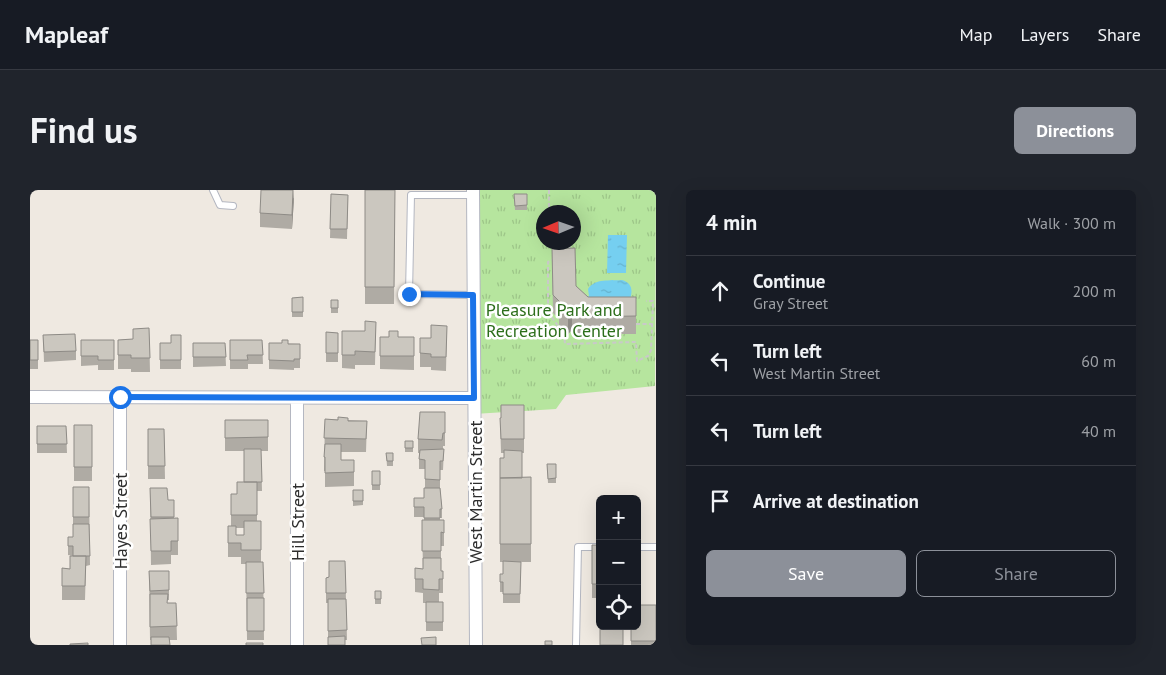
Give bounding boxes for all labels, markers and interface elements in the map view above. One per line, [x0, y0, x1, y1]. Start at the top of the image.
text: Mapleaf [25, 19, 108, 50]
text: Map [960, 23, 992, 46]
text: Layers [1020, 23, 1069, 46]
text: Share [1097, 23, 1141, 46]
text: Find us [30, 107, 138, 153]
button: Directions [1014, 107, 1136, 154]
north arrow [536, 205, 581, 250]
text: 4 min [706, 209, 757, 236]
text: Walk · 300 m [1027, 213, 1116, 233]
text: Continue [753, 269, 825, 293]
icon: ahead [706, 277, 734, 305]
text: 200 m [1073, 281, 1116, 301]
route end [398, 283, 421, 306]
text: Gray Street [753, 293, 828, 313]
park label: Pleasure Park and Recreation Center [486, 298, 622, 342]
text: Turn left [753, 339, 822, 363]
icon: left [706, 347, 734, 375]
text: 60 m [1081, 351, 1116, 371]
text: West Martin Street [753, 363, 880, 383]
route start [109, 386, 132, 409]
icon: left [706, 417, 734, 445]
text: Turn left [753, 419, 822, 443]
street label: West Martin Street [464, 420, 487, 564]
text: 40 m [1081, 421, 1116, 441]
street label: Hayes Street [109, 473, 132, 569]
street label: Hill Street [286, 483, 309, 561]
icon: arrive [706, 487, 734, 515]
text: Arrive at destination [753, 489, 919, 513]
map controls [596, 495, 641, 630]
button: + [596, 495, 641, 540]
button: − [596, 540, 641, 585]
button: Save [706, 550, 906, 597]
button: Share [916, 550, 1116, 597]
button: locate [596, 585, 641, 630]

